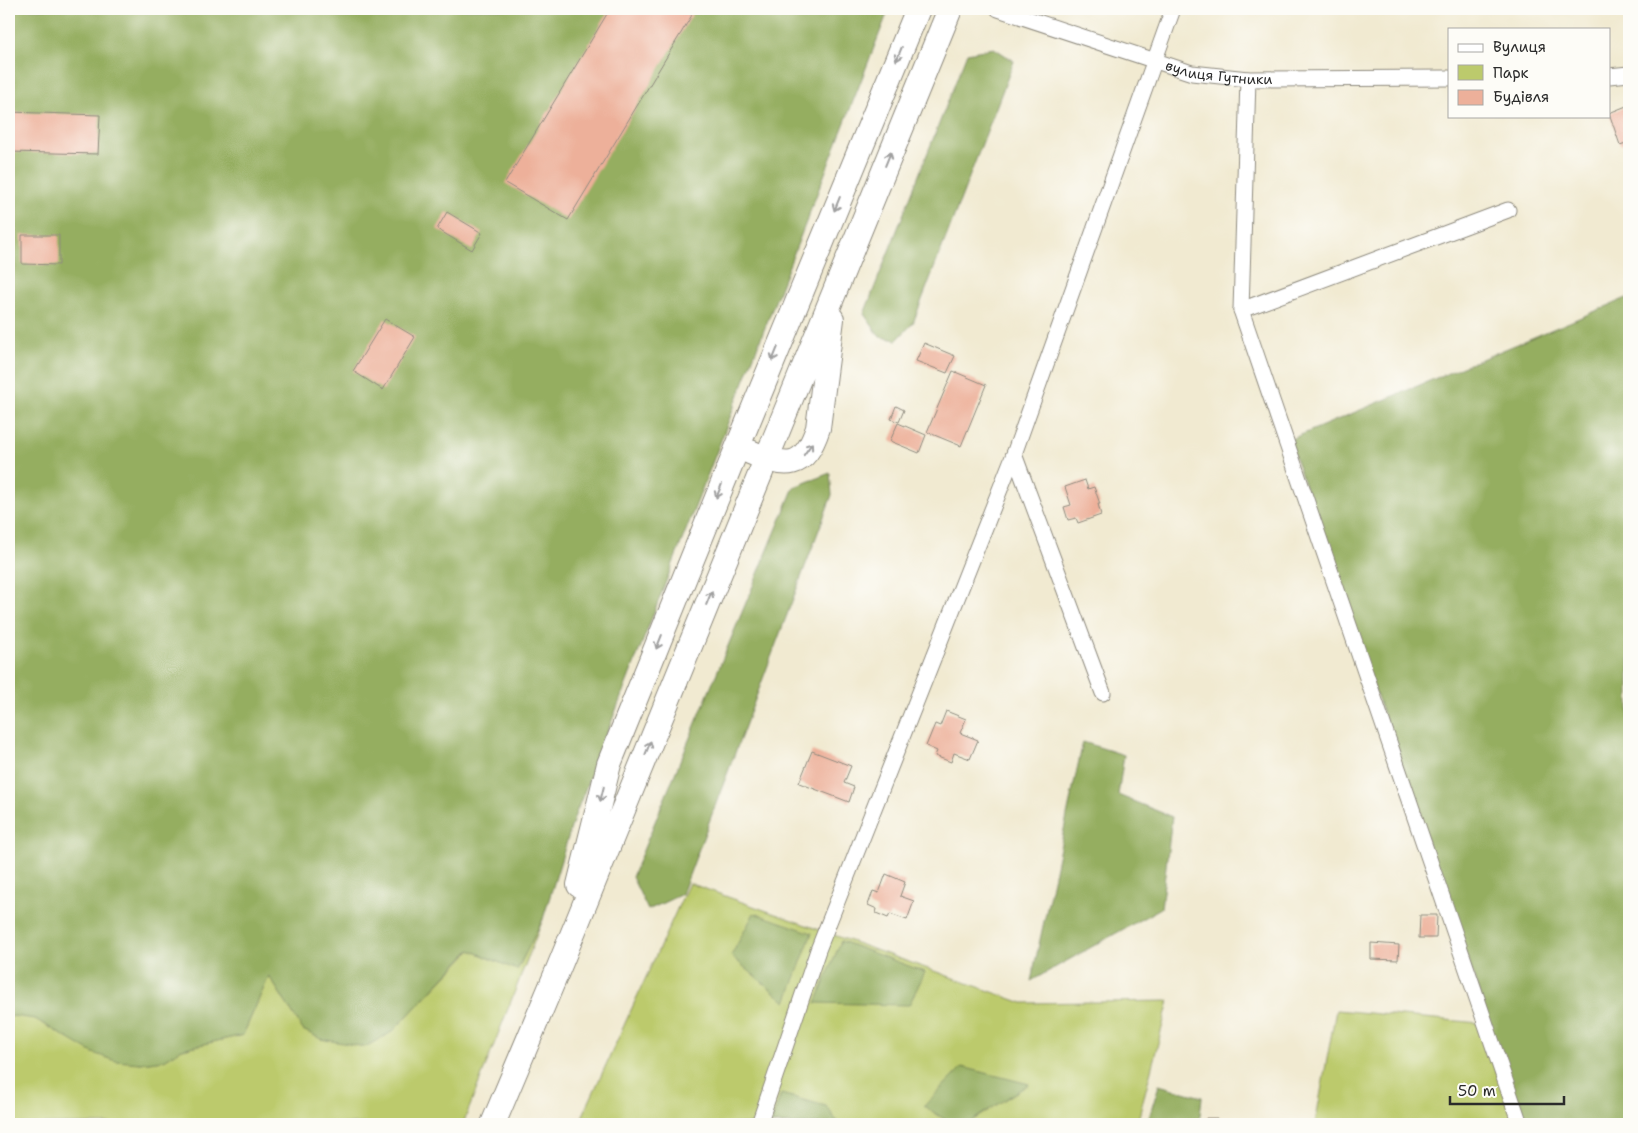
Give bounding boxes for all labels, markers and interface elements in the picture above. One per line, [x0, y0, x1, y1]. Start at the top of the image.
legend [1448, 28, 1610, 118]
text: Вулиця [1493, 37, 1546, 57]
one-way arrow [894, 46, 903, 61]
street label: вулиця Гутники [1163, 56, 1272, 88]
text: Парк [1493, 63, 1529, 83]
text: Будівля [1493, 87, 1549, 107]
one-way arrow [884, 152, 894, 167]
one-way arrow [832, 196, 841, 211]
one-way arrow [770, 346, 780, 361]
one-way arrow [803, 442, 813, 456]
one-way arrow [714, 483, 724, 498]
one-way arrow [705, 591, 714, 606]
one-way arrow [653, 634, 663, 649]
one-way arrow [643, 741, 653, 756]
one-way arrow [597, 786, 606, 802]
scale bar [1450, 1073, 1564, 1105]
text: 50 m [1458, 1081, 1496, 1101]

